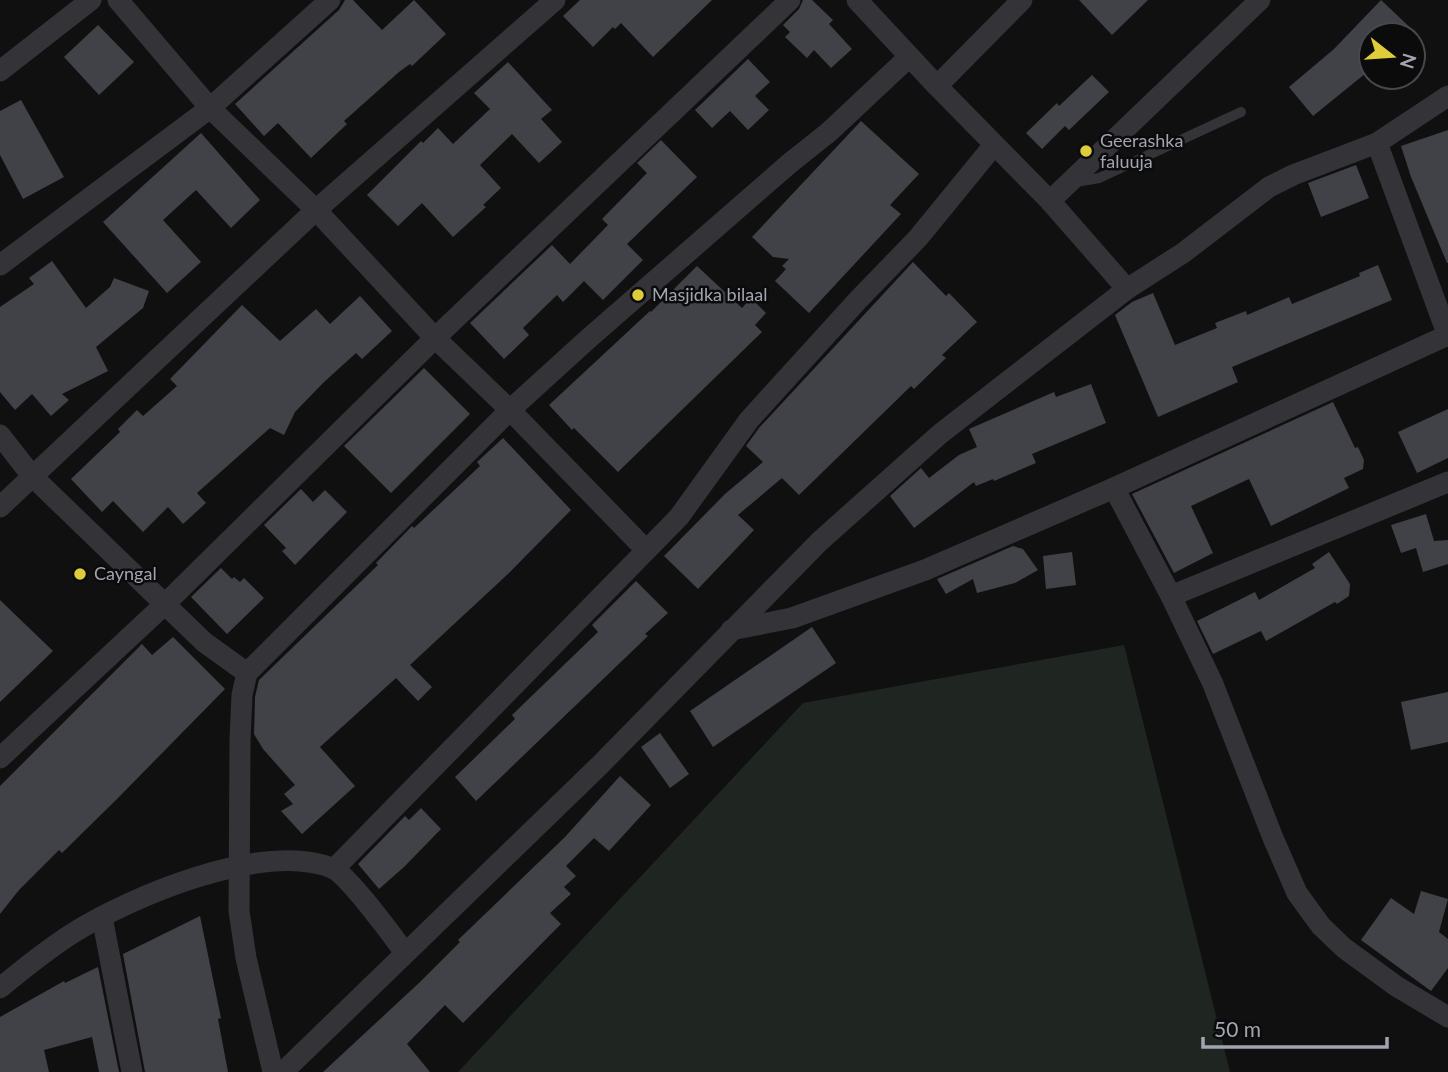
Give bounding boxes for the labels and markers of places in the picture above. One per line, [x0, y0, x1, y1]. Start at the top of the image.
place label: Geerashka faluuja [1100, 129, 1183, 172]
marker: Geerashka faluuja [1078, 143, 1094, 159]
place label: Masjidka bilaal [652, 283, 767, 305]
marker: Masjidka bilaal [630, 287, 646, 303]
place label: Cayngal [94, 562, 157, 584]
marker: Cayngal [72, 566, 88, 582]

